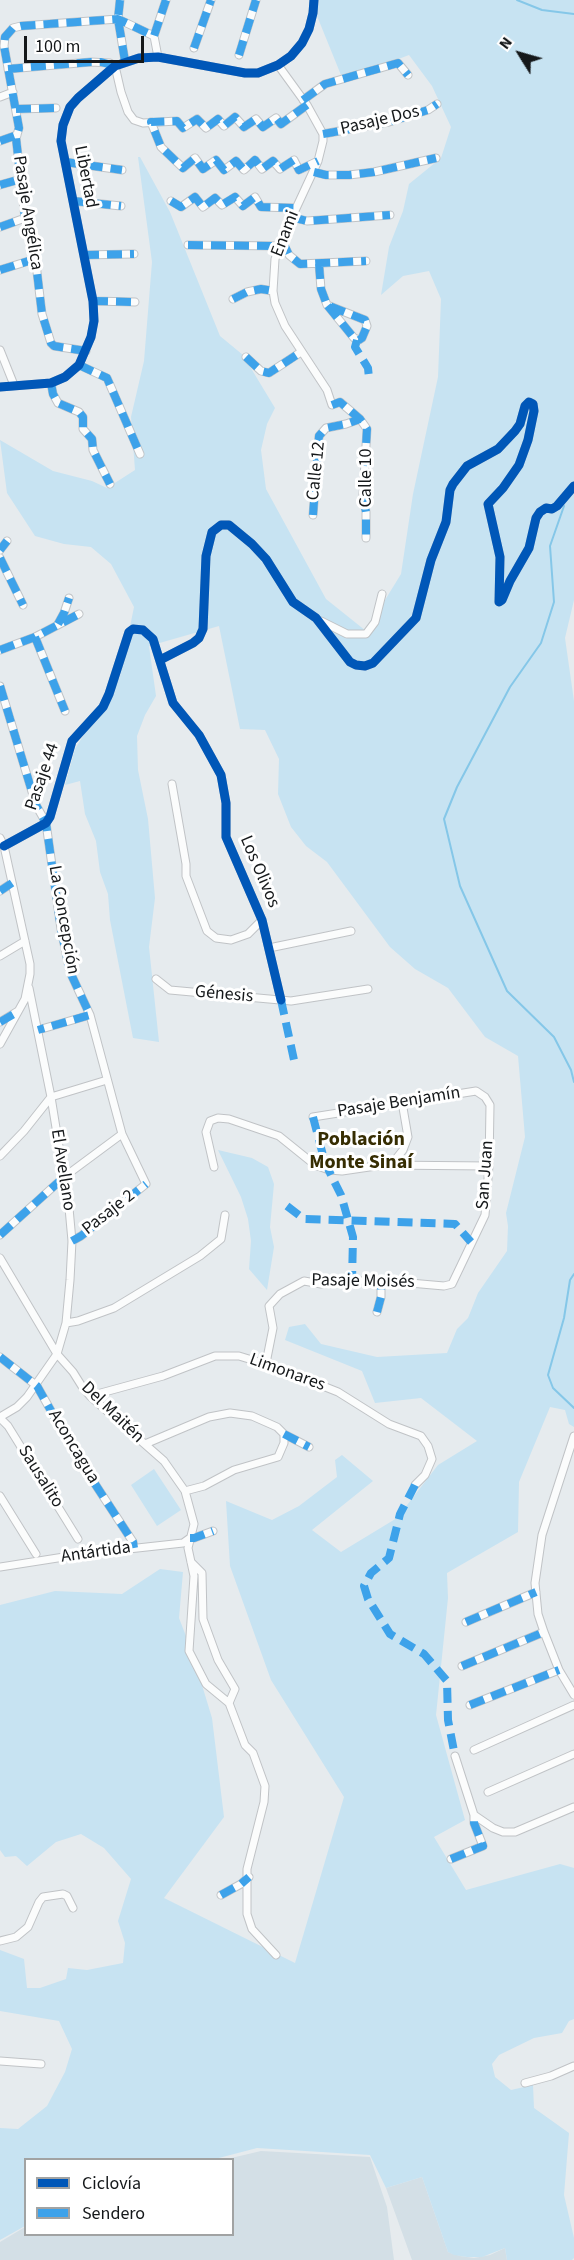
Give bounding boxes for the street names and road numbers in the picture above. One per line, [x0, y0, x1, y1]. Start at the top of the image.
street label: Pasaje Dos [338, 101, 422, 141]
street label: Libertad [68, 144, 102, 210]
street label: Pasaje Angélica [7, 154, 47, 272]
street label: Enami [267, 208, 305, 260]
street label: Calle 12 [303, 441, 331, 501]
street label: Calle 10 [356, 449, 378, 507]
street label: Pasaje 44 [21, 740, 65, 814]
street label: Los Olivos [234, 833, 284, 911]
street label: La Concepción [43, 864, 83, 976]
street label: Génesis [194, 982, 254, 1008]
street label: Pasaje Benjamín [336, 1083, 462, 1123]
street label: El Avellano [45, 1128, 79, 1212]
street label: San Juan [473, 1140, 499, 1210]
street label: Pasaje 2 [78, 1186, 140, 1240]
street label: Pasaje Moisés [311, 1270, 415, 1294]
street label: Limonares [246, 1349, 328, 1397]
street label: Del Maitén [76, 1378, 148, 1448]
street label: Aconcagua [43, 1406, 103, 1488]
street label: Sausalito [12, 1442, 68, 1512]
street label: Antártida [60, 1537, 132, 1569]

